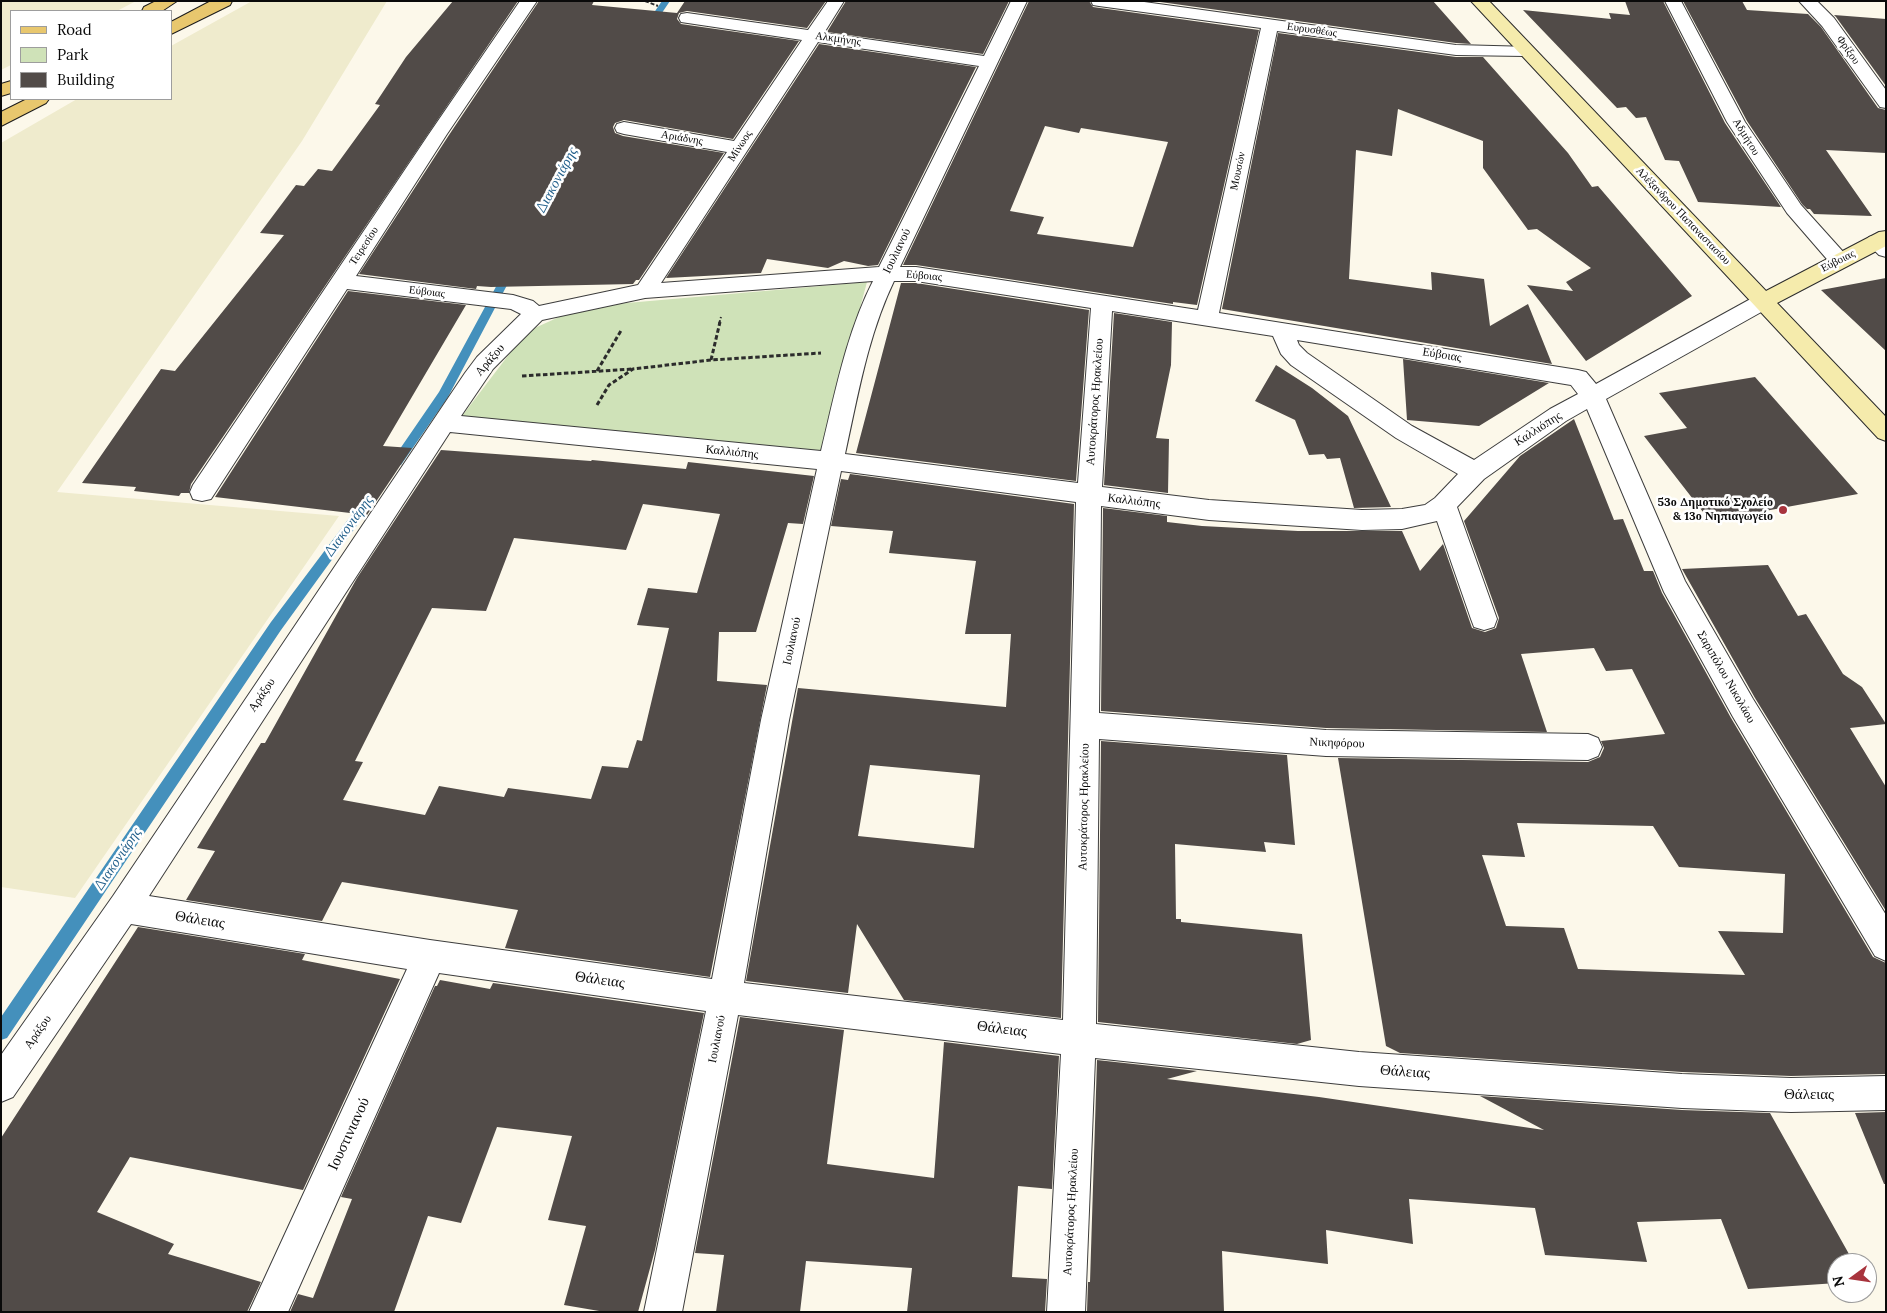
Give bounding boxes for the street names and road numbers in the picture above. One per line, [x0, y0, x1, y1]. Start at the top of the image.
street label: Ευρυσθέως [1286, 20, 1338, 40]
street label: Αλκμήνης [814, 29, 862, 49]
street label: Φρίξου [1833, 33, 1863, 67]
street label: Αδμήτου [1730, 116, 1762, 158]
street label: Αριάδνης [660, 128, 704, 148]
street label: Μίνωος [725, 128, 755, 164]
street label: Μουσών [1228, 151, 1248, 191]
street label: Αλέξανδρου Παπαναστασίου [1633, 164, 1733, 268]
street label: Τειρεσίου [347, 224, 381, 268]
street label: Ιουλιανού [880, 226, 914, 276]
street label: Εύβοιας [1819, 247, 1857, 275]
street label: Εύβοιας [905, 268, 943, 284]
street label: Εύβοιας [408, 283, 446, 301]
street label: Αυτοκράτορος Ηρακλείου [1083, 338, 1107, 466]
street label: Αράξου [472, 341, 508, 379]
street label: Εύβοιας [1421, 345, 1463, 365]
street label: Καλλιόπης [1512, 408, 1564, 450]
street label: Καλλιόπης [705, 442, 759, 462]
street label: Καλλιόπης [1107, 491, 1161, 511]
street label: Ιουλιανού [780, 616, 804, 666]
street label: Σαριπόλου Νικολάου [1694, 628, 1758, 726]
street label: Αράξου [245, 675, 279, 715]
street label: Νικηφόρου [1309, 735, 1365, 751]
street label: Αυτοκράτορος Ηρακλείου [1076, 743, 1092, 871]
street label: Θάλειας [174, 907, 226, 933]
street label: Θάλειας [574, 968, 626, 992]
street label: Αράξου [21, 1012, 55, 1052]
street label: Ιουλιανού [705, 1014, 729, 1064]
street label: Θάλειας [976, 1017, 1028, 1041]
street label: Θάλειας [1379, 1061, 1431, 1083]
street label: Θάλειας [1784, 1086, 1834, 1104]
street label: Ιουστινιανού [324, 1095, 374, 1173]
street label: Αυτοκράτορος Ηρακλείου [1060, 1148, 1082, 1276]

